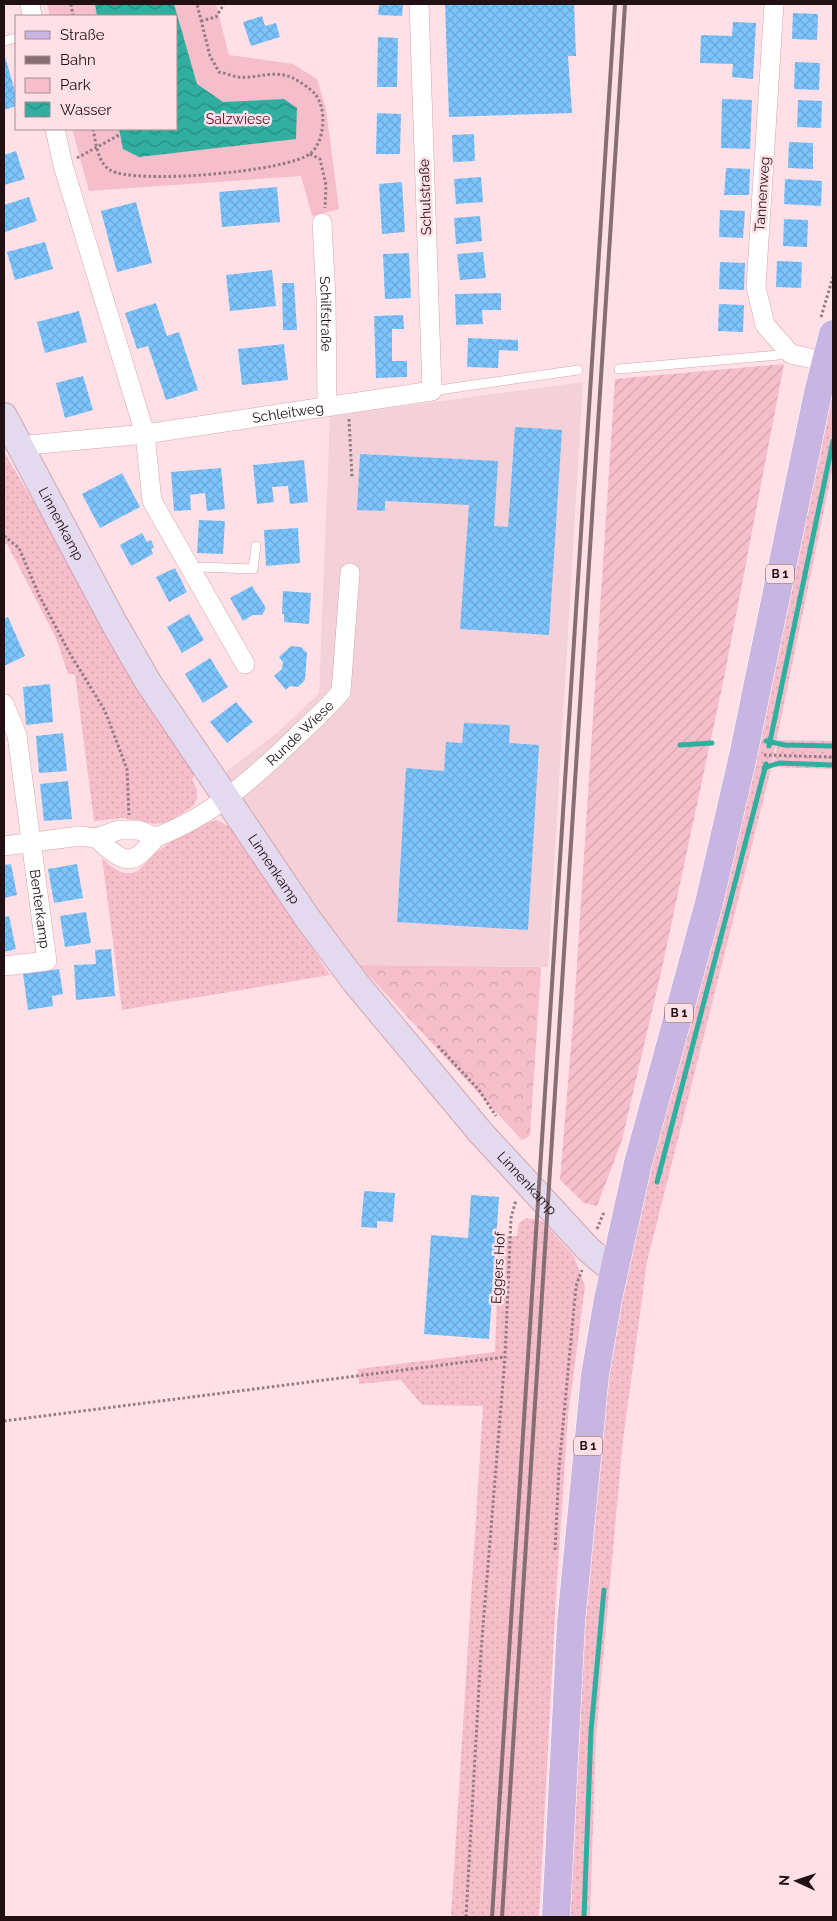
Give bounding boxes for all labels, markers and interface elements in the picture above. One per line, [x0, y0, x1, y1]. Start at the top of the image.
legend [15, 15, 178, 130]
text: Straße [60, 26, 105, 44]
text: Bahn [60, 51, 96, 69]
text: Park [60, 76, 91, 94]
text: Wasser [60, 101, 112, 119]
park label: Salzwiese [206, 111, 270, 127]
street label: Tannenweg [751, 156, 773, 232]
street label: Schulstraße [416, 159, 434, 235]
street label: Schilfstraße [317, 276, 334, 352]
street label: Schleitweg [251, 399, 325, 426]
street label: Linnenkamp [35, 484, 87, 563]
road number: B 1 [766, 564, 794, 584]
street label: Runde Wiese [263, 697, 337, 769]
street label: Linnenkamp [245, 831, 304, 907]
street label: Benterkamp [27, 868, 53, 950]
road number: B 1 [665, 1004, 693, 1022]
street label: Linnenkamp [494, 1148, 561, 1218]
street label: Eggers Hof [488, 1230, 508, 1304]
road number: B 1 [574, 1436, 602, 1455]
north arrow [772, 1856, 822, 1906]
text: N [776, 1875, 792, 1886]

